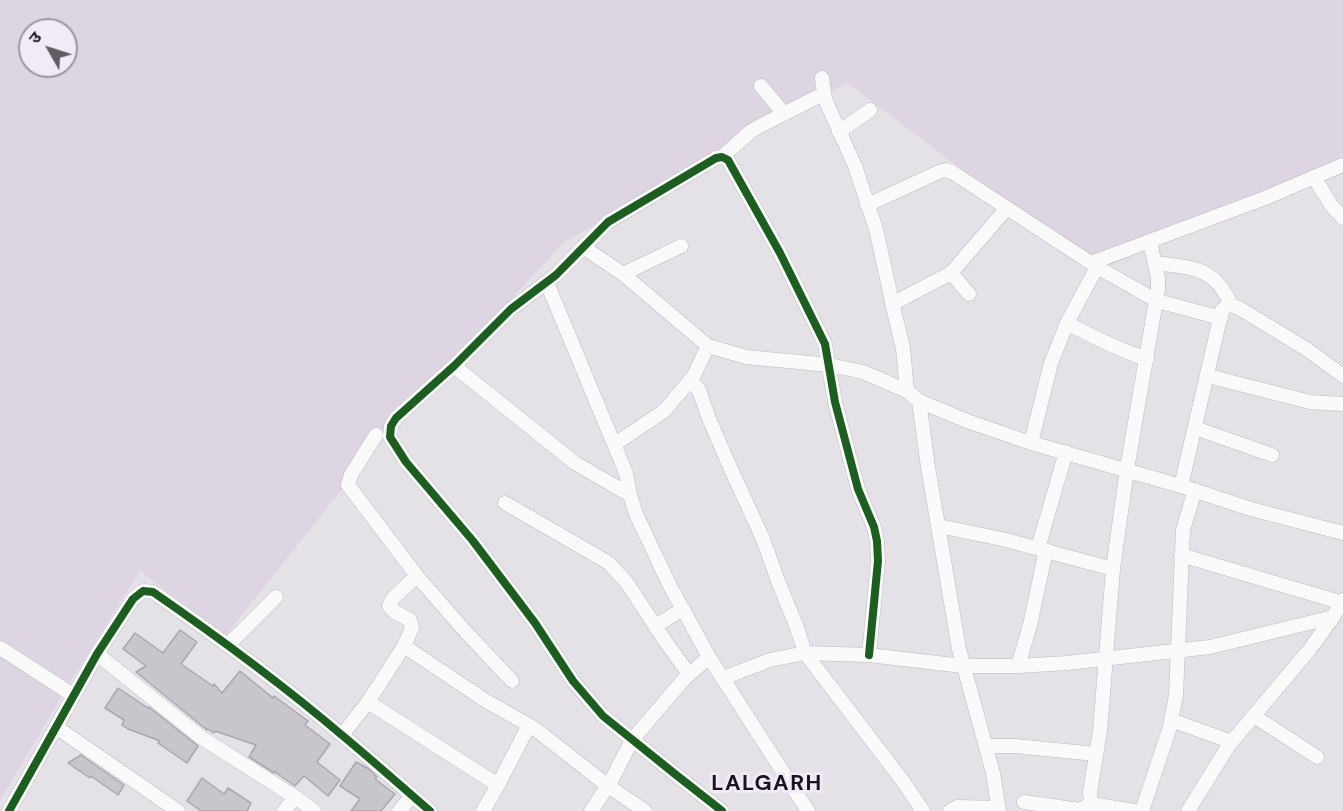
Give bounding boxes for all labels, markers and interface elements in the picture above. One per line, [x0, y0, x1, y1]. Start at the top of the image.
north arrow [18, 18, 78, 78]
text: उ [24, 27, 46, 48]
district label: LALGARH [711, 771, 823, 797]

